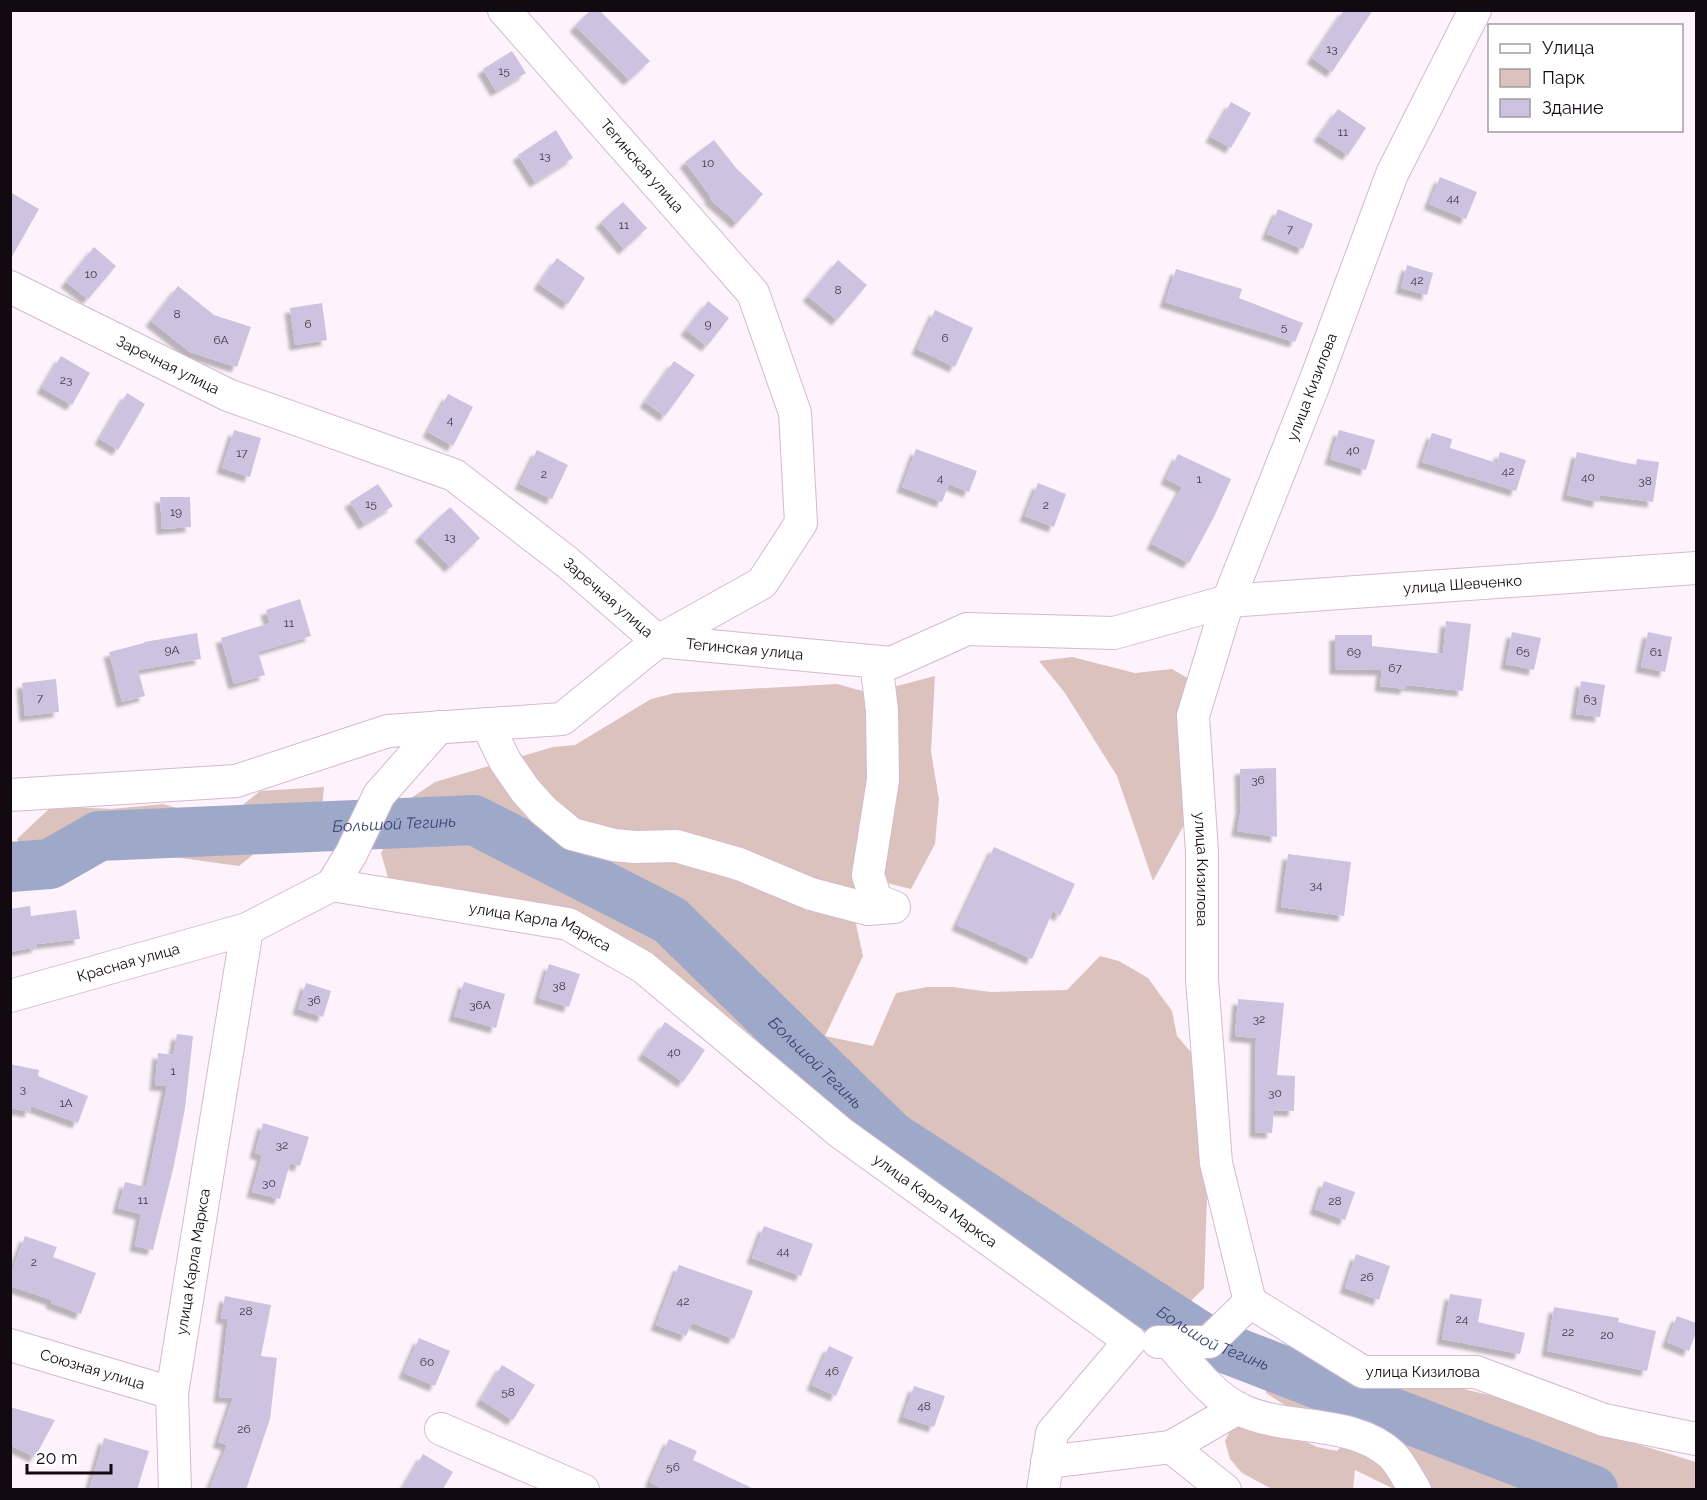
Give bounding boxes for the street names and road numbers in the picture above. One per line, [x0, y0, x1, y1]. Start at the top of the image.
street label: Тегинская улица [597, 116, 687, 216]
street label: улица Кизилова [1283, 330, 1341, 444]
street label: Заречная улица [113, 332, 222, 398]
street label: Заречная улица [560, 554, 657, 641]
street label: улица Шевченко [1403, 571, 1523, 598]
street label: Тегинская улица [685, 635, 804, 664]
street label: улица Кизилова [1190, 812, 1211, 926]
street label: улица Карла Маркса [468, 899, 614, 956]
street label: Красная улица [75, 939, 182, 986]
street label: улица Карла Маркса [870, 1150, 1001, 1251]
street label: улица Карла Маркса [173, 1187, 214, 1336]
street label: Союзная улица [38, 1345, 147, 1393]
street label: улица Кизилова [1366, 1363, 1480, 1381]

